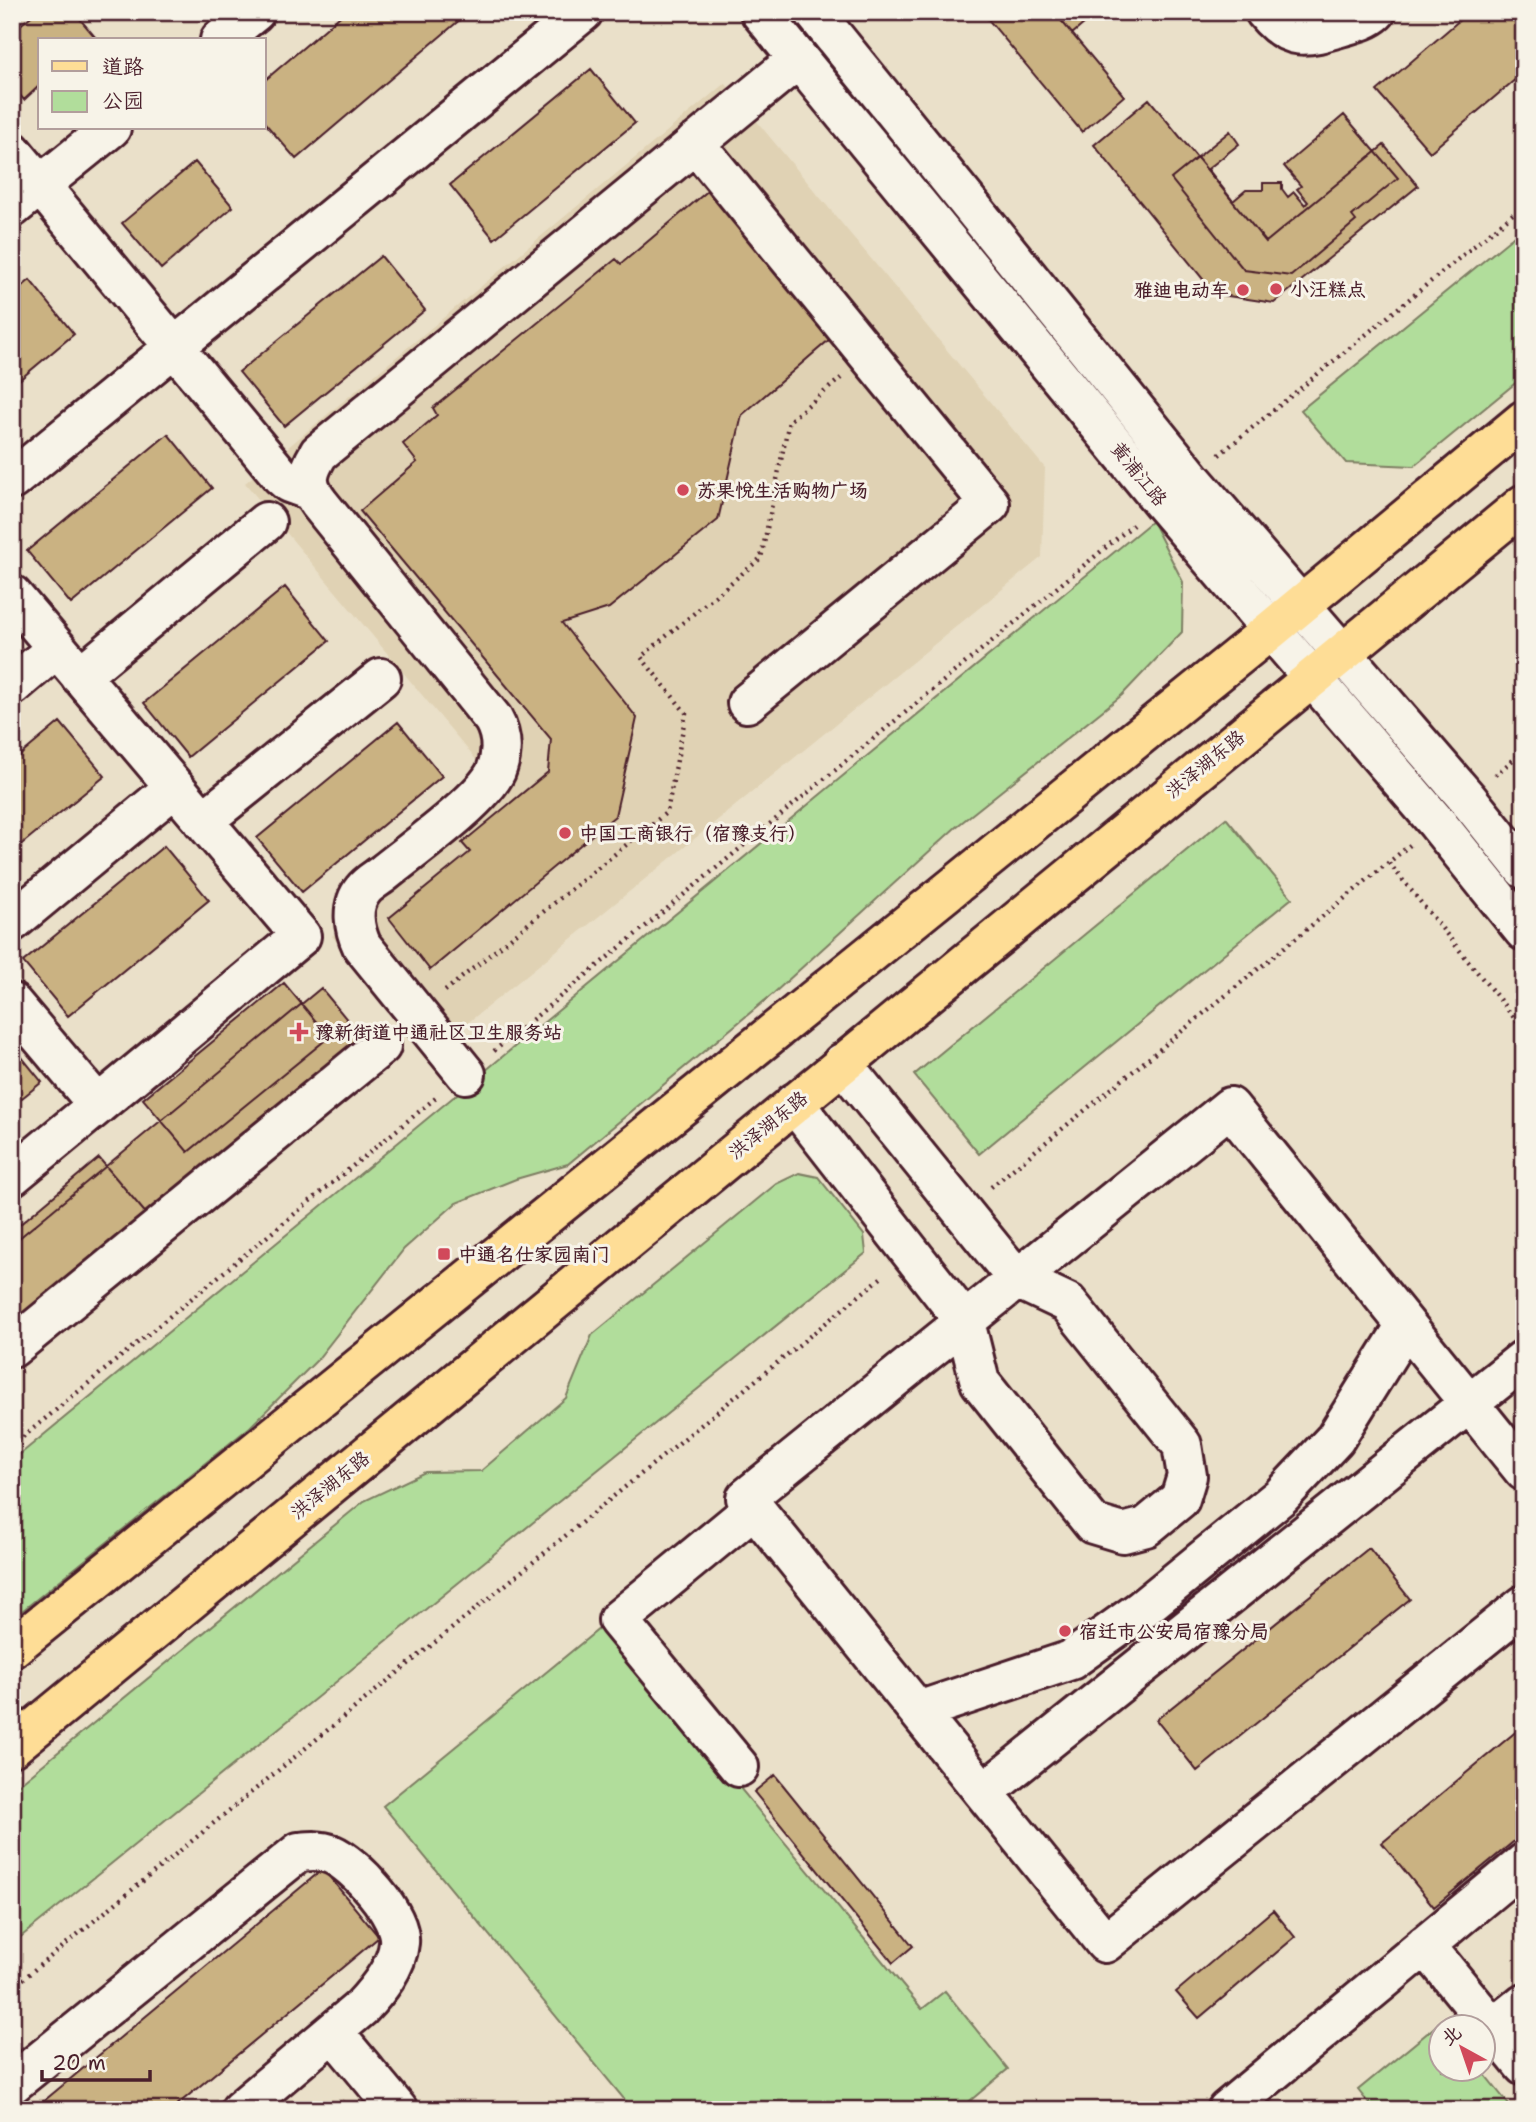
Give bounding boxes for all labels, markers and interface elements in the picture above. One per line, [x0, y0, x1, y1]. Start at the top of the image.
legend [38, 38, 266, 130]
text: 道路 [102, 53, 144, 81]
text: 公园 [102, 87, 144, 115]
place label: 小汪糕点 [1290, 277, 1366, 302]
place label: 雅迪电动车 [1134, 278, 1229, 303]
marker: 小汪糕点 [1268, 281, 1284, 297]
marker: 雅迪电动车 [1235, 282, 1251, 298]
street label: 黄浦江路 [1105, 437, 1173, 511]
place label: 苏果悦生活购物广场 [697, 478, 868, 503]
marker: 苏果悦生活购物广场 [675, 482, 691, 498]
street label: 洪泽湖东路 [1160, 724, 1250, 804]
place label: 中国工商银行（宿豫支行） [579, 821, 807, 846]
marker: 中国工商银行（宿豫支行） [557, 825, 573, 841]
place label: 豫新街道中通社区卫生服务站 [315, 1020, 562, 1045]
marker: 豫新街道中通社区卫生服务站 [289, 1022, 309, 1042]
street label: 洪泽湖东路 [723, 1085, 813, 1165]
place label: 中通名仕家园南门 [458, 1242, 610, 1267]
marker: 中通名仕家园南门 [436, 1246, 452, 1262]
street label: 洪泽湖东路 [285, 1445, 375, 1525]
place label: 宿迁市公安局宿豫分局 [1079, 1619, 1269, 1644]
marker: 宿迁市公安局宿豫分局 [1057, 1623, 1073, 1639]
north arrow [1428, 2014, 1498, 2084]
text: 北 [1436, 2020, 1467, 2051]
scale bar [42, 2038, 150, 2082]
text: 20 m [52, 2049, 106, 2077]

